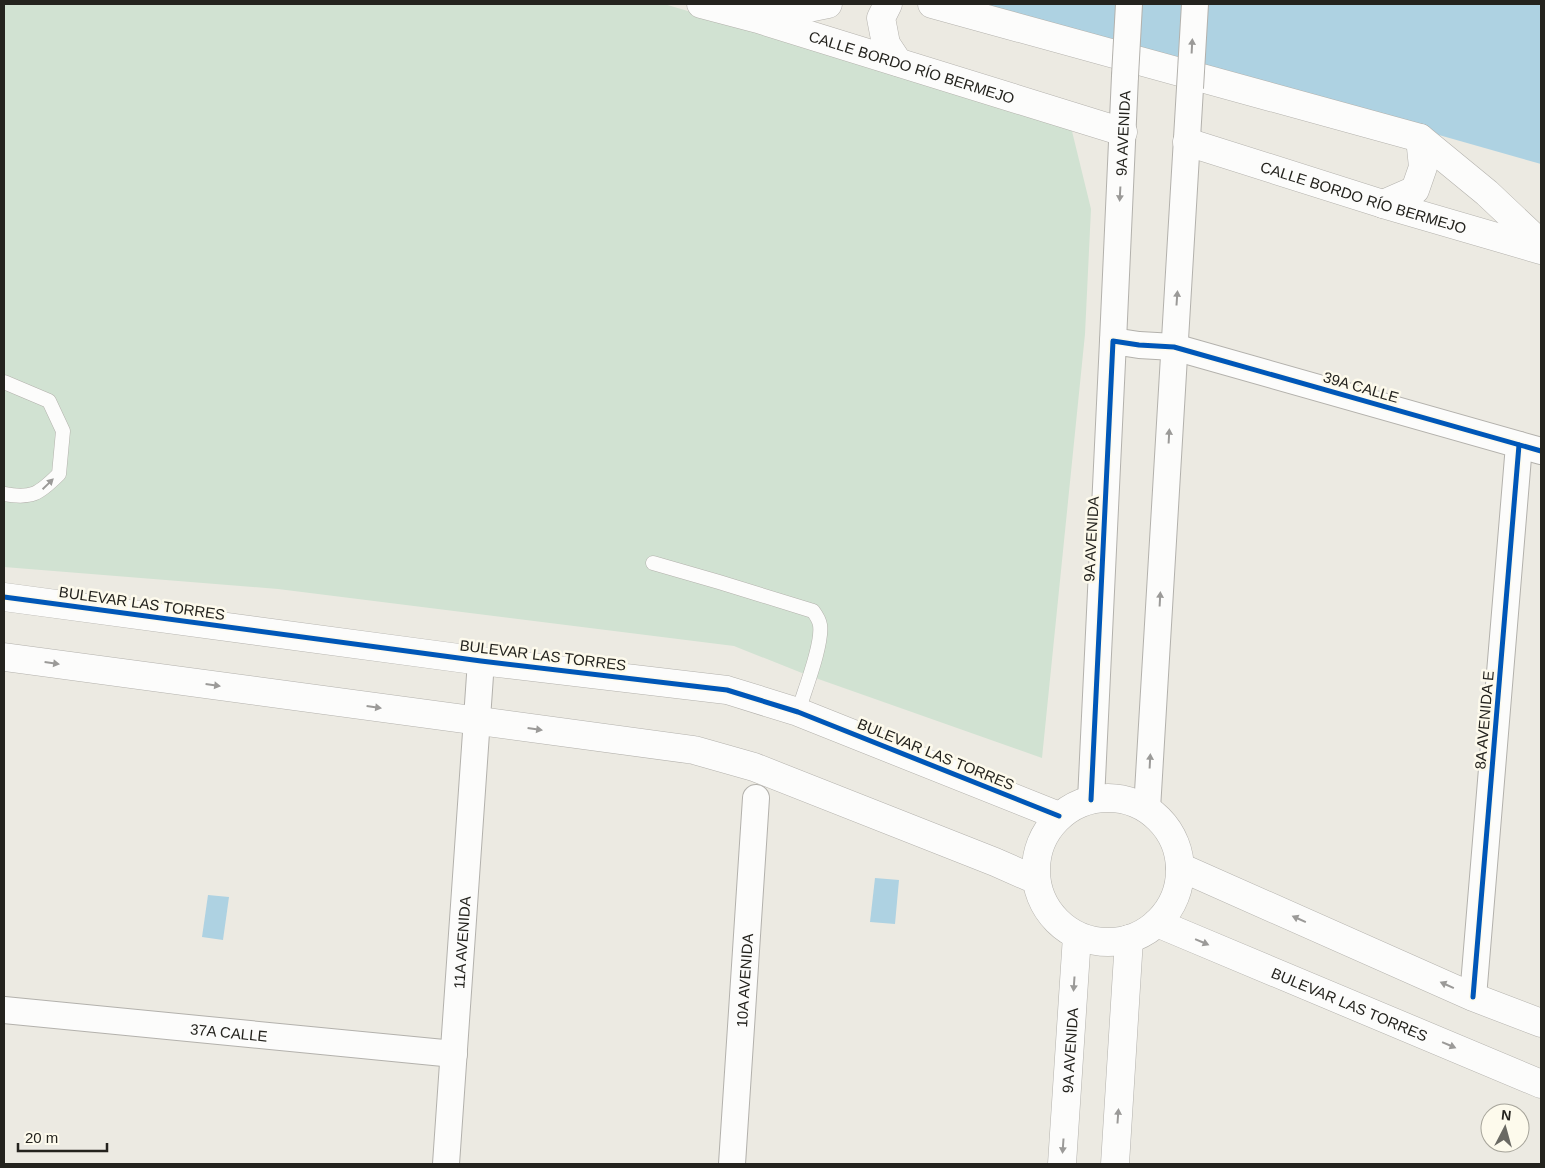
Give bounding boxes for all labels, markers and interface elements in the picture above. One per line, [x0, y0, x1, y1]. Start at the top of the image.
street label: CALLE BORDO RÍO BERMEJO [807, 27, 1017, 106]
one-way arrow [1189, 38, 1197, 54]
street label: 9A AVENIDA [1112, 90, 1133, 176]
street label: CALLE BORDO RÍO BERMEJO [1259, 157, 1469, 236]
one-way arrow [1115, 186, 1123, 202]
one-way arrow [1174, 290, 1182, 306]
street label: 39A CALLE [1321, 368, 1401, 406]
one-way arrow [1166, 428, 1174, 444]
one-way arrow [42, 478, 54, 490]
street label: 9A AVENIDA [1080, 496, 1102, 582]
street label: BULEVAR LAS TORRES [58, 583, 226, 623]
one-way arrow [1156, 590, 1164, 606]
street label: BULEVAR LAS TORRES [459, 636, 627, 674]
one-way arrow [44, 660, 60, 668]
street label: 8A AVENIDA E [1471, 670, 1497, 770]
one-way arrow [205, 681, 221, 689]
one-way arrow [366, 703, 382, 711]
street label: BULEVAR LAS TORRES [855, 715, 1017, 793]
one-way arrow [528, 725, 544, 733]
one-way arrow [1147, 753, 1155, 769]
street label: 11A AVENIDA [450, 896, 473, 989]
one-way arrow [1292, 915, 1306, 923]
street label: 10A AVENIDA [732, 933, 756, 1028]
one-way arrow [1195, 938, 1209, 946]
street label: BULEVAR LAS TORRES [1269, 964, 1430, 1044]
one-way arrow [1070, 976, 1078, 992]
one-way arrow [1440, 981, 1454, 989]
street label: 9A AVENIDA [1058, 1007, 1081, 1094]
street label: 37A CALLE [189, 1020, 268, 1044]
one-way arrow [1441, 1042, 1456, 1049]
north arrow [1480, 1103, 1530, 1153]
one-way arrow [1114, 1107, 1122, 1123]
text: N [1500, 1107, 1512, 1124]
scale bar [18, 1120, 106, 1152]
text: 20 m [25, 1129, 58, 1146]
one-way arrow [1058, 1139, 1066, 1155]

